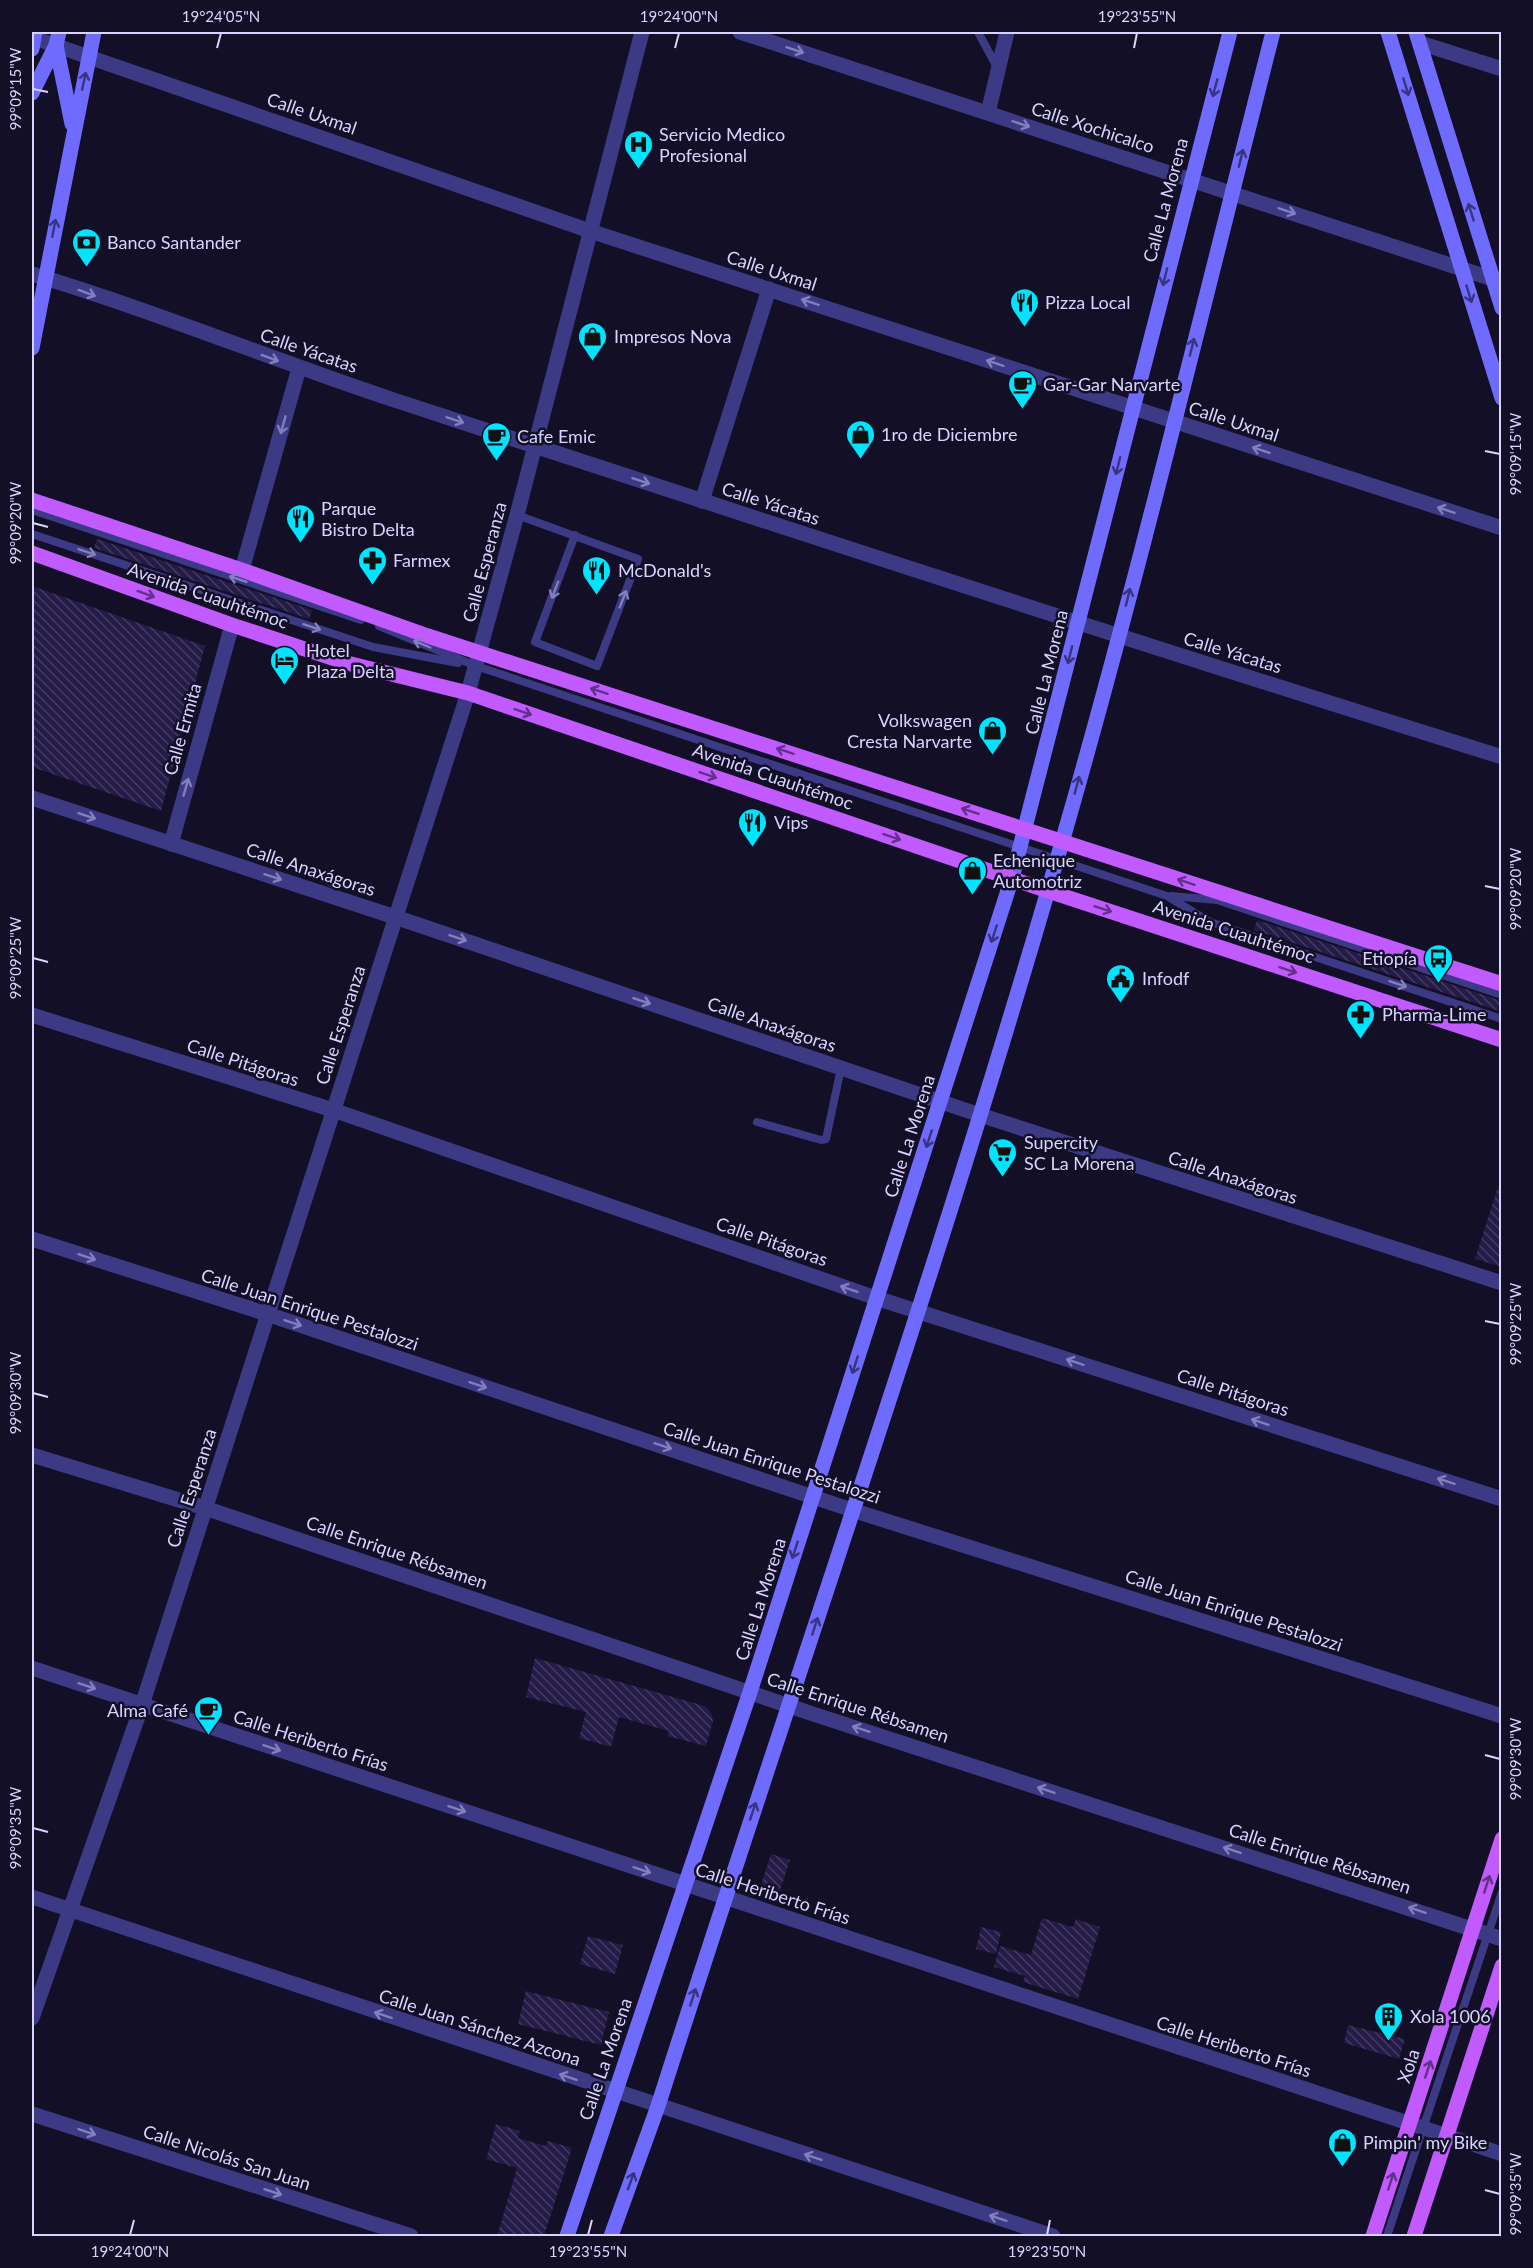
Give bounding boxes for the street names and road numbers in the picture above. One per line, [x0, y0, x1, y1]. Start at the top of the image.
street label: Calle Uxmal [264, 87, 360, 139]
street label: Calle Xochicalco [1029, 97, 1157, 157]
street label: Calle La Morena [1138, 135, 1192, 265]
street label: Calle Uxmal [724, 245, 820, 295]
street label: Calle Yácatas [257, 323, 361, 377]
street label: Calle Uxmal [1186, 396, 1282, 446]
street label: Calle Yácatas [719, 477, 823, 529]
street label: Calle Esperanza [457, 499, 511, 625]
street label: Avenida Cuauhtémoc [125, 557, 292, 633]
street label: Calle La Morena [1020, 607, 1072, 737]
street label: Calle Yácatas [1181, 627, 1285, 677]
street label: Calle Ermita [158, 680, 206, 778]
street label: Avenida Cuauhtémoc [690, 738, 857, 814]
street label: Calle Anaxágoras [244, 838, 379, 900]
street label: Avenida Cuauhtémoc [1151, 895, 1318, 968]
street label: Calle Esperanza [310, 963, 370, 1087]
street label: Calle Anaxágoras [705, 992, 839, 1056]
street label: Calle Pitágoras [184, 1034, 302, 1091]
street label: Calle La Morena [879, 1072, 939, 1200]
street label: Calle Anaxágoras [1166, 1146, 1301, 1208]
street label: Calle Pitágoras [713, 1212, 831, 1270]
street label: Calle Juan Enrique Pestalozzi [199, 1263, 421, 1355]
street label: Calle Pitágoras [1174, 1364, 1292, 1421]
street label: Calle Juan Enrique Pestalozzi [661, 1416, 883, 1508]
street label: Calle Esperanza [161, 1426, 221, 1550]
street label: Calle Enrique Rébsamen [303, 1511, 491, 1593]
street label: Calle La Morena [730, 1535, 790, 1663]
street label: Calle Juan Enrique Pestalozzi [1123, 1564, 1345, 1656]
street label: Calle Enrique Rébsamen [764, 1667, 952, 1747]
street label: Calle Heriberto Frías [231, 1705, 392, 1776]
street label: Calle Enrique Rébsamen [1226, 1818, 1414, 1898]
street label: Calle Heriberto Frías [693, 1858, 854, 1929]
street label: Calle Juan Sánchez Azcona [376, 1984, 584, 2070]
street label: Calle La Morena [574, 1995, 636, 2123]
street label: Calle Heriberto Frías [1154, 2011, 1315, 2082]
street label: Xola [1392, 2046, 1424, 2086]
street label: Calle Nicolás San Juan [140, 2120, 314, 2194]

